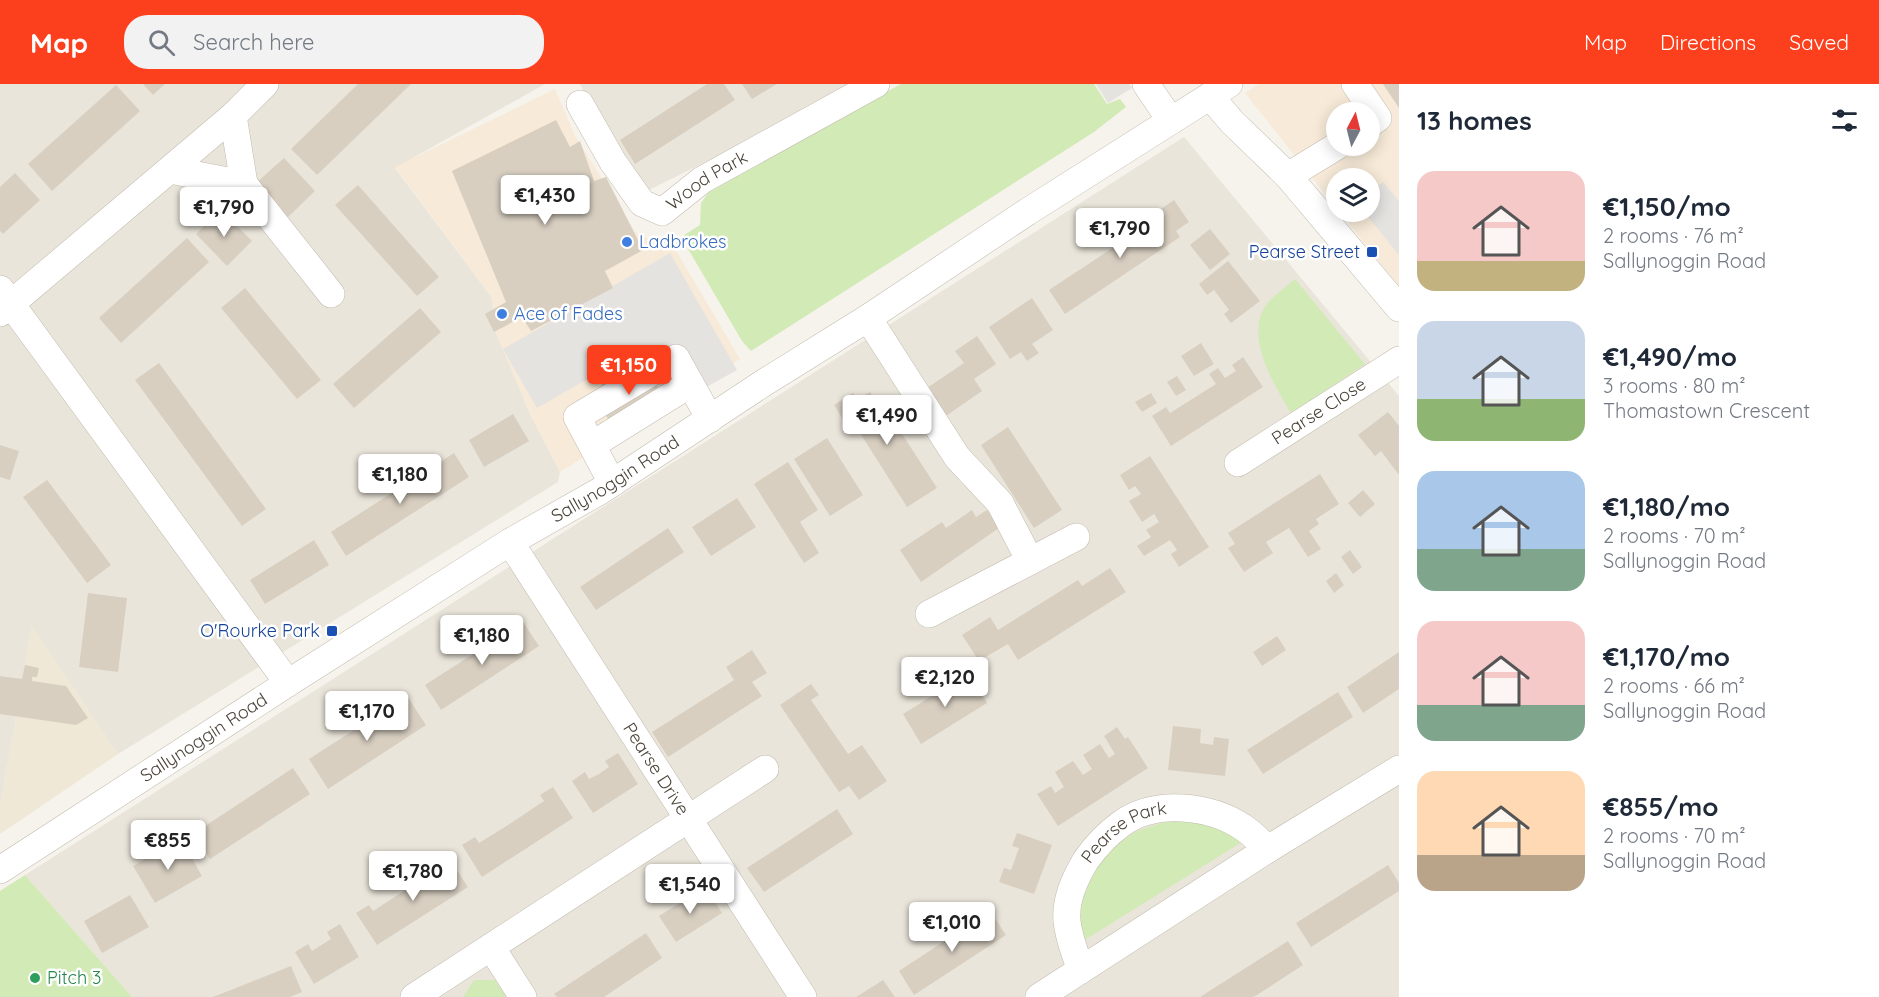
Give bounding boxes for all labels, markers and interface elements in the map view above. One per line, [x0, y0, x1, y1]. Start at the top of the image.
search box [124, 15, 544, 69]
text: Map [30, 25, 88, 60]
icon: search [145, 26, 178, 59]
text: Search here [193, 28, 315, 56]
text: Map [1584, 29, 1627, 55]
text: Directions [1660, 29, 1756, 55]
text: Saved [1789, 29, 1849, 55]
north arrow [1326, 102, 1380, 156]
map controls [1326, 102, 1380, 222]
text: 13 homes [1417, 104, 1532, 137]
icon: filters [1828, 104, 1861, 137]
street label: Wood Park [661, 145, 751, 215]
button: layers [1326, 168, 1380, 222]
pin: €1,430 [496, 175, 594, 226]
text: €1,430 [515, 182, 575, 207]
pin: €1,790 [175, 187, 273, 238]
text: €1,150/mo [1603, 190, 1731, 223]
text: €1,790 [194, 194, 254, 219]
icon: home [1465, 195, 1537, 267]
pin: €1,790 [1071, 208, 1169, 259]
text: €1,790 [1090, 215, 1150, 240]
text: 2 rooms · 76 m² [1603, 223, 1744, 248]
place label: Ladbrokes [639, 230, 727, 253]
marker: Ladbrokes [620, 235, 634, 249]
place label: Pearse Street [1249, 240, 1360, 263]
marker: Pearse Street [1365, 245, 1379, 259]
text: Sallynoggin Road [1603, 248, 1766, 273]
place label: Ace of Fades [514, 302, 623, 325]
marker: Ace of Fades [495, 307, 509, 321]
text: €1,490/mo [1603, 340, 1737, 373]
pin: €1,150 [580, 345, 678, 396]
icon: home [1465, 345, 1537, 417]
text: €1,150 [601, 352, 657, 377]
street label: Pearse Close [1267, 372, 1370, 449]
text: 3 rooms · 80 m² [1603, 373, 1746, 398]
pin: €1,490 [838, 395, 936, 446]
text: Thomastown Crescent [1603, 398, 1810, 423]
text: €1,490 [857, 402, 917, 427]
street label: Sallynoggin Road [547, 430, 683, 527]
pin: €1,180 [351, 454, 449, 505]
text: €1,180 [372, 461, 428, 486]
text: €1,180/mo [1603, 490, 1730, 523]
icon: home [1465, 495, 1537, 567]
text: 2 rooms · 70 m² [1603, 523, 1746, 548]
text: Sallynoggin Road [1603, 548, 1766, 573]
pin: €1,180 [433, 615, 531, 666]
place label: O'Rourke Park [200, 619, 320, 642]
text: €1,180 [454, 622, 510, 647]
marker: O'Rourke Park [325, 624, 339, 638]
text: €1,170/mo [1603, 640, 1730, 673]
icon: home [1465, 645, 1537, 717]
pin: €2,120 [896, 657, 994, 708]
text: €2,120 [915, 664, 975, 689]
text: 2 rooms · 66 m² [1603, 673, 1745, 698]
street label: Sallynoggin Road [136, 688, 271, 787]
pin: €1,170 [318, 691, 416, 742]
text: €1,170 [339, 698, 395, 723]
text: Sallynoggin Road [1603, 698, 1766, 723]
street label: Pearse Drive [618, 718, 695, 819]
text: €855/mo [1603, 790, 1718, 823]
icon: home [1465, 795, 1537, 867]
street label: Pearse Park [1076, 796, 1168, 867]
pin: €855 [132, 820, 204, 871]
text: 2 rooms · 70 m² [1603, 823, 1746, 848]
text: €855 [145, 827, 191, 852]
text: Sallynoggin Road [1603, 848, 1766, 873]
pin: €1,780 [364, 851, 462, 902]
text: €1,780 [383, 858, 443, 883]
pin: €1,540 [641, 864, 739, 915]
text: €1,540 [659, 871, 721, 896]
pin: €1,010 [903, 902, 1001, 953]
text: €1,010 [923, 909, 981, 934]
place label: Pitch 3 [47, 966, 102, 989]
marker: Pitch 3 [28, 971, 42, 985]

